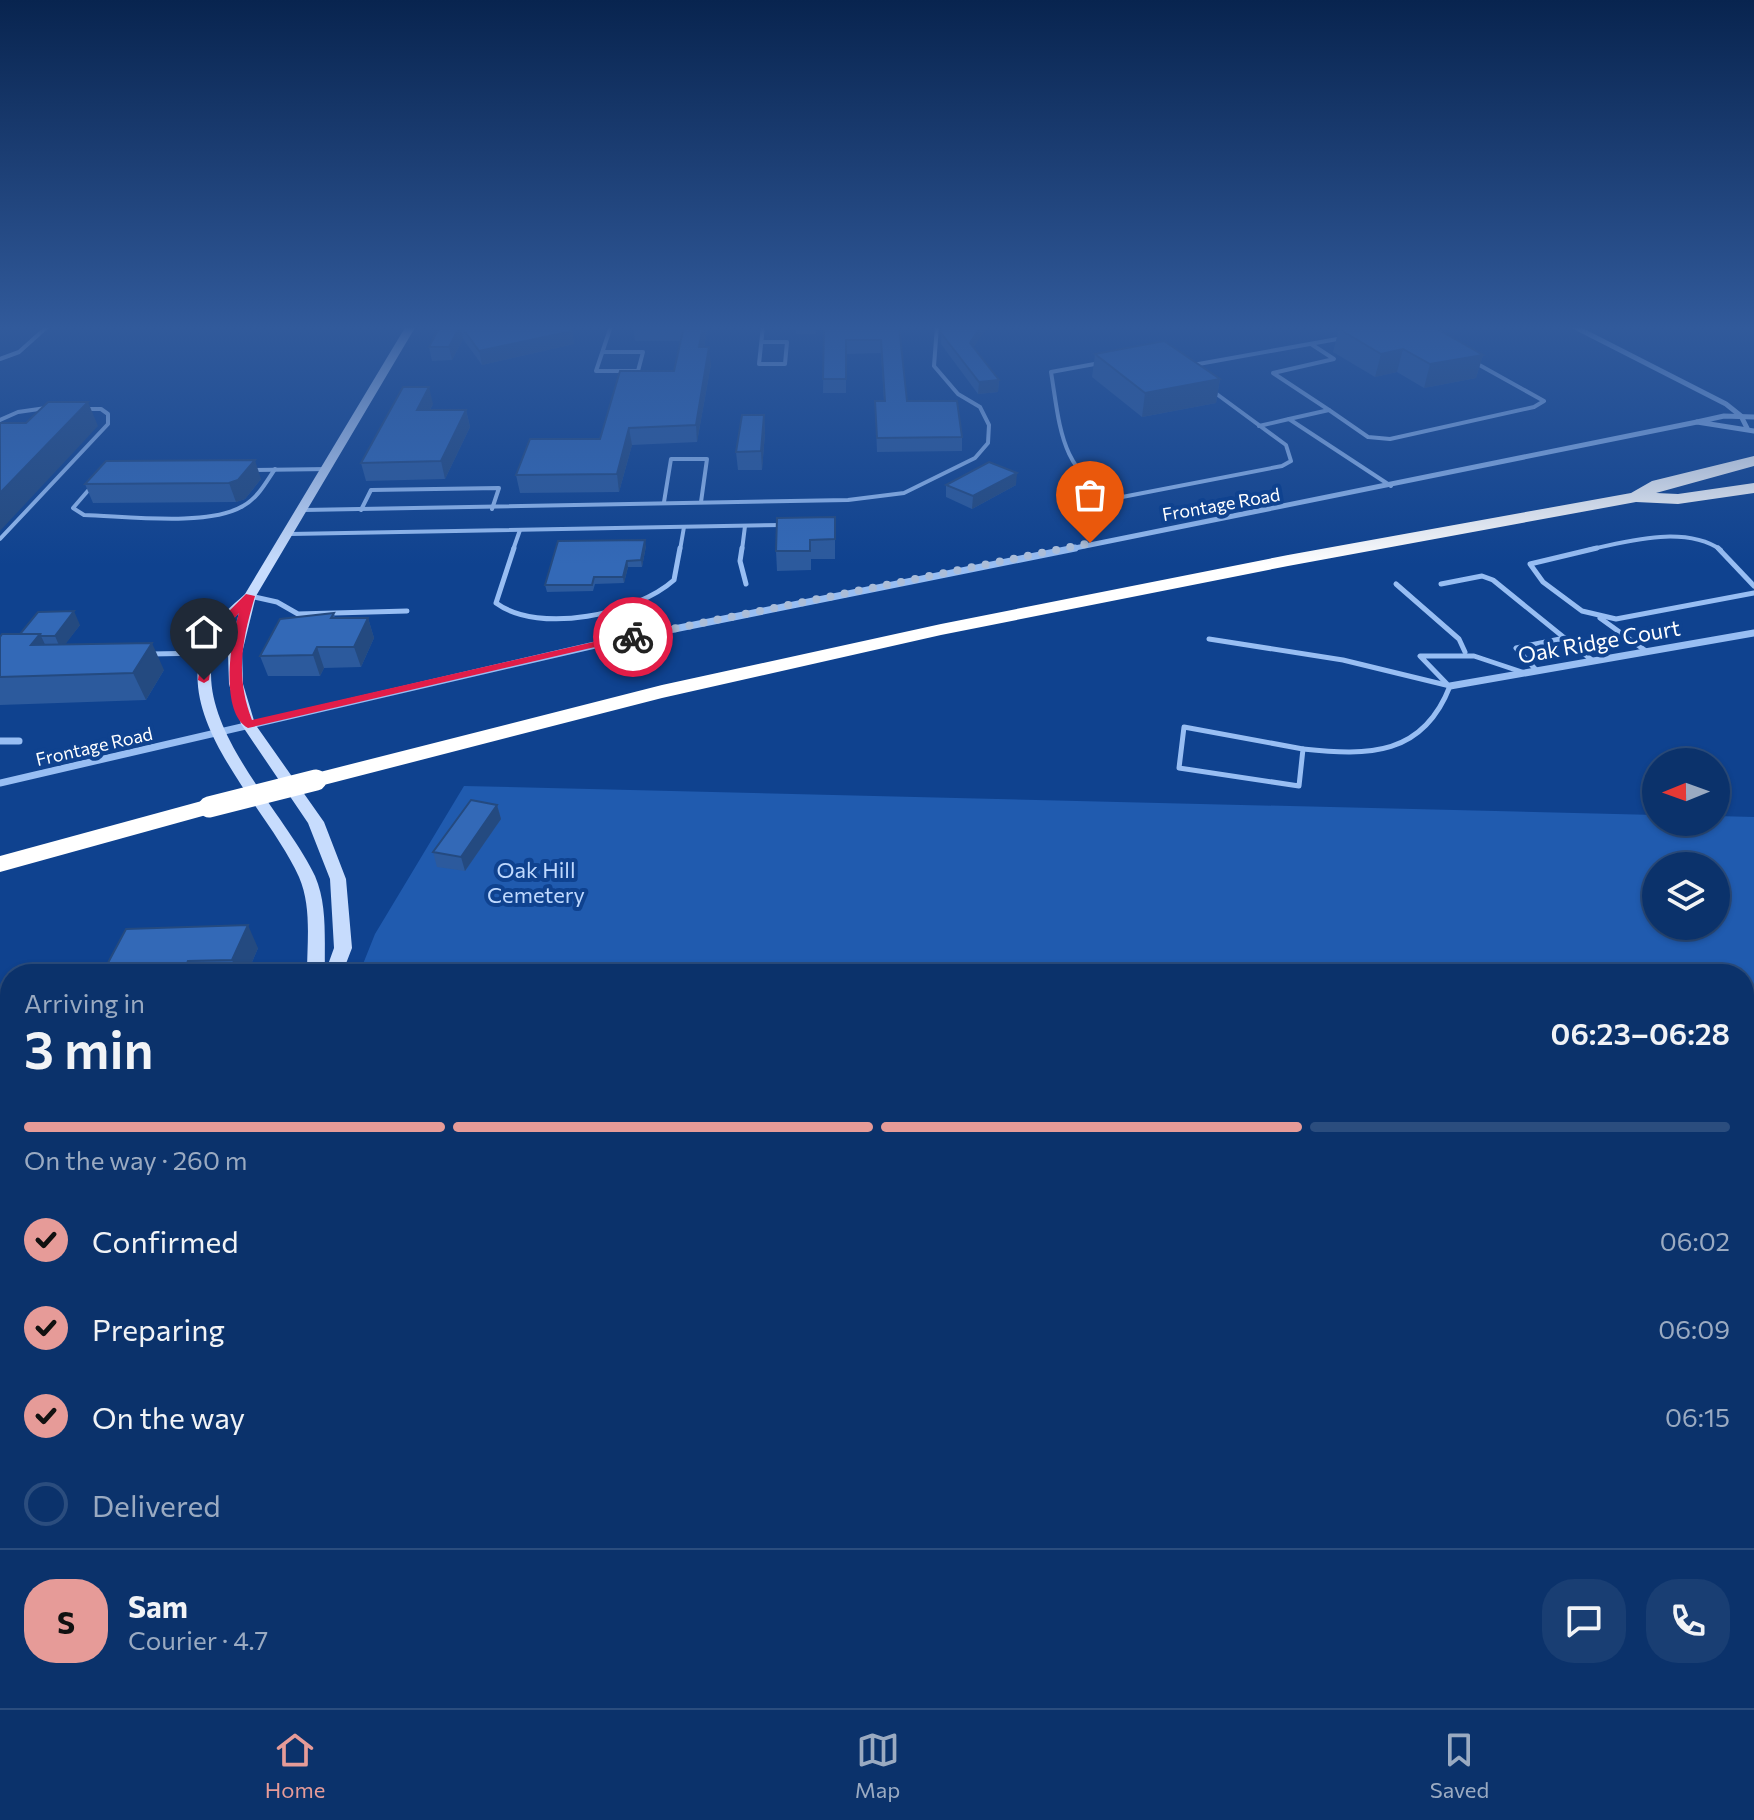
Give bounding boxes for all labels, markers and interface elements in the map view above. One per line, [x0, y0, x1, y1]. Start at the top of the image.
pin [1056, 461, 1124, 543]
icon: bag [1068, 473, 1112, 517]
street label: Frontage Road [1160, 483, 1282, 525]
courier [593, 597, 673, 677]
pin [170, 598, 238, 680]
icon: home [182, 610, 226, 654]
street label: Oak Ridge Court [1516, 613, 1682, 669]
icon: bike [611, 615, 655, 659]
street label: Frontage Road [33, 722, 155, 770]
north arrow [1642, 748, 1730, 836]
map controls [1642, 748, 1730, 940]
button: layers [1642, 852, 1730, 940]
park label: Oak Hill Cemetery [487, 856, 585, 908]
text: Arriving in [24, 987, 145, 1018]
text: 06:23–06:28 [1551, 1014, 1730, 1051]
text: 3 min [24, 1016, 153, 1080]
text: On the way · 260 m [24, 1144, 248, 1175]
icon: check [24, 1218, 68, 1262]
text: Confirmed [92, 1222, 239, 1259]
text: 06:02 [1660, 1225, 1730, 1256]
icon: check [24, 1306, 68, 1350]
text: Preparing [92, 1310, 225, 1347]
text: 06:09 [1658, 1313, 1730, 1344]
icon: check [24, 1394, 68, 1438]
text: On the way [92, 1398, 245, 1435]
text: 06:15 [1665, 1401, 1730, 1432]
text: Delivered [92, 1486, 221, 1523]
button: chat [1542, 1579, 1626, 1663]
button: phone [1646, 1579, 1730, 1663]
text: Sam [128, 1587, 188, 1624]
text: S [57, 1603, 75, 1640]
text: Courier · 4.7 [128, 1624, 268, 1655]
tab: Home [265, 1728, 325, 1803]
tab: Map [855, 1728, 900, 1803]
tab: Saved [1430, 1728, 1489, 1803]

